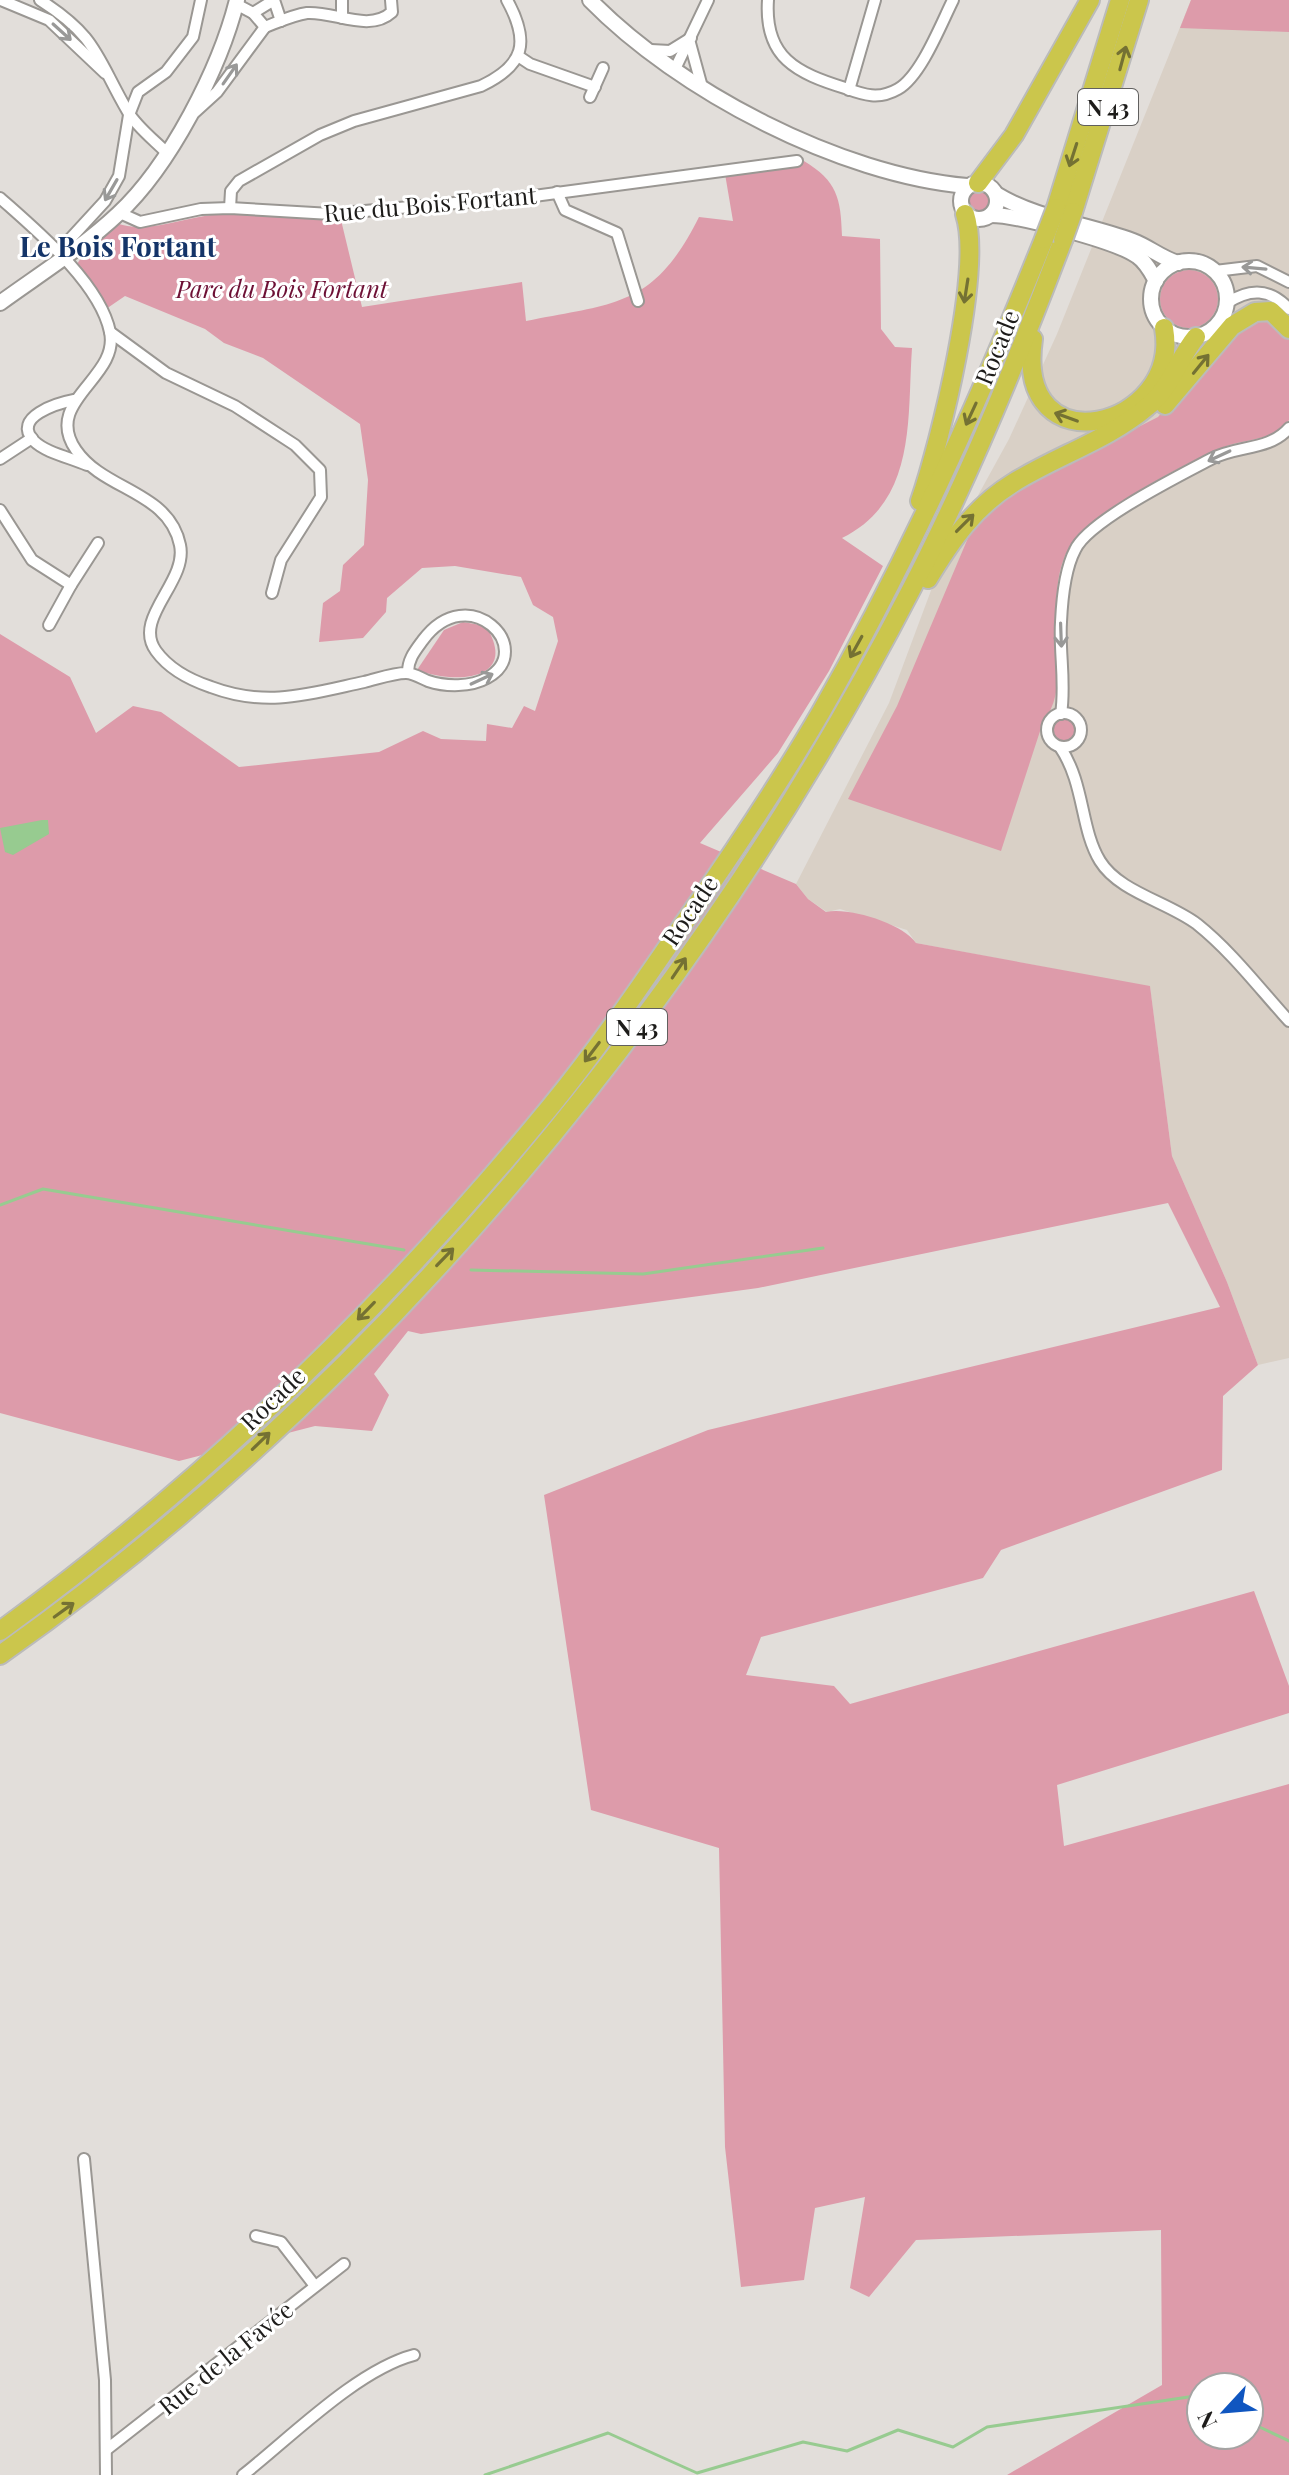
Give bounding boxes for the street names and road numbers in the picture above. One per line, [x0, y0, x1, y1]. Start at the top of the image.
road number: N 43 [1078, 89, 1138, 125]
street label: Rue du Bois Fortant [322, 178, 538, 228]
street label: Rocade [966, 305, 1026, 389]
street label: Rocade [654, 869, 724, 951]
road number: N 43 [607, 1009, 667, 1045]
street label: Rocade [233, 1359, 311, 1437]
street label: Rue de la Favée [151, 2293, 299, 2421]

